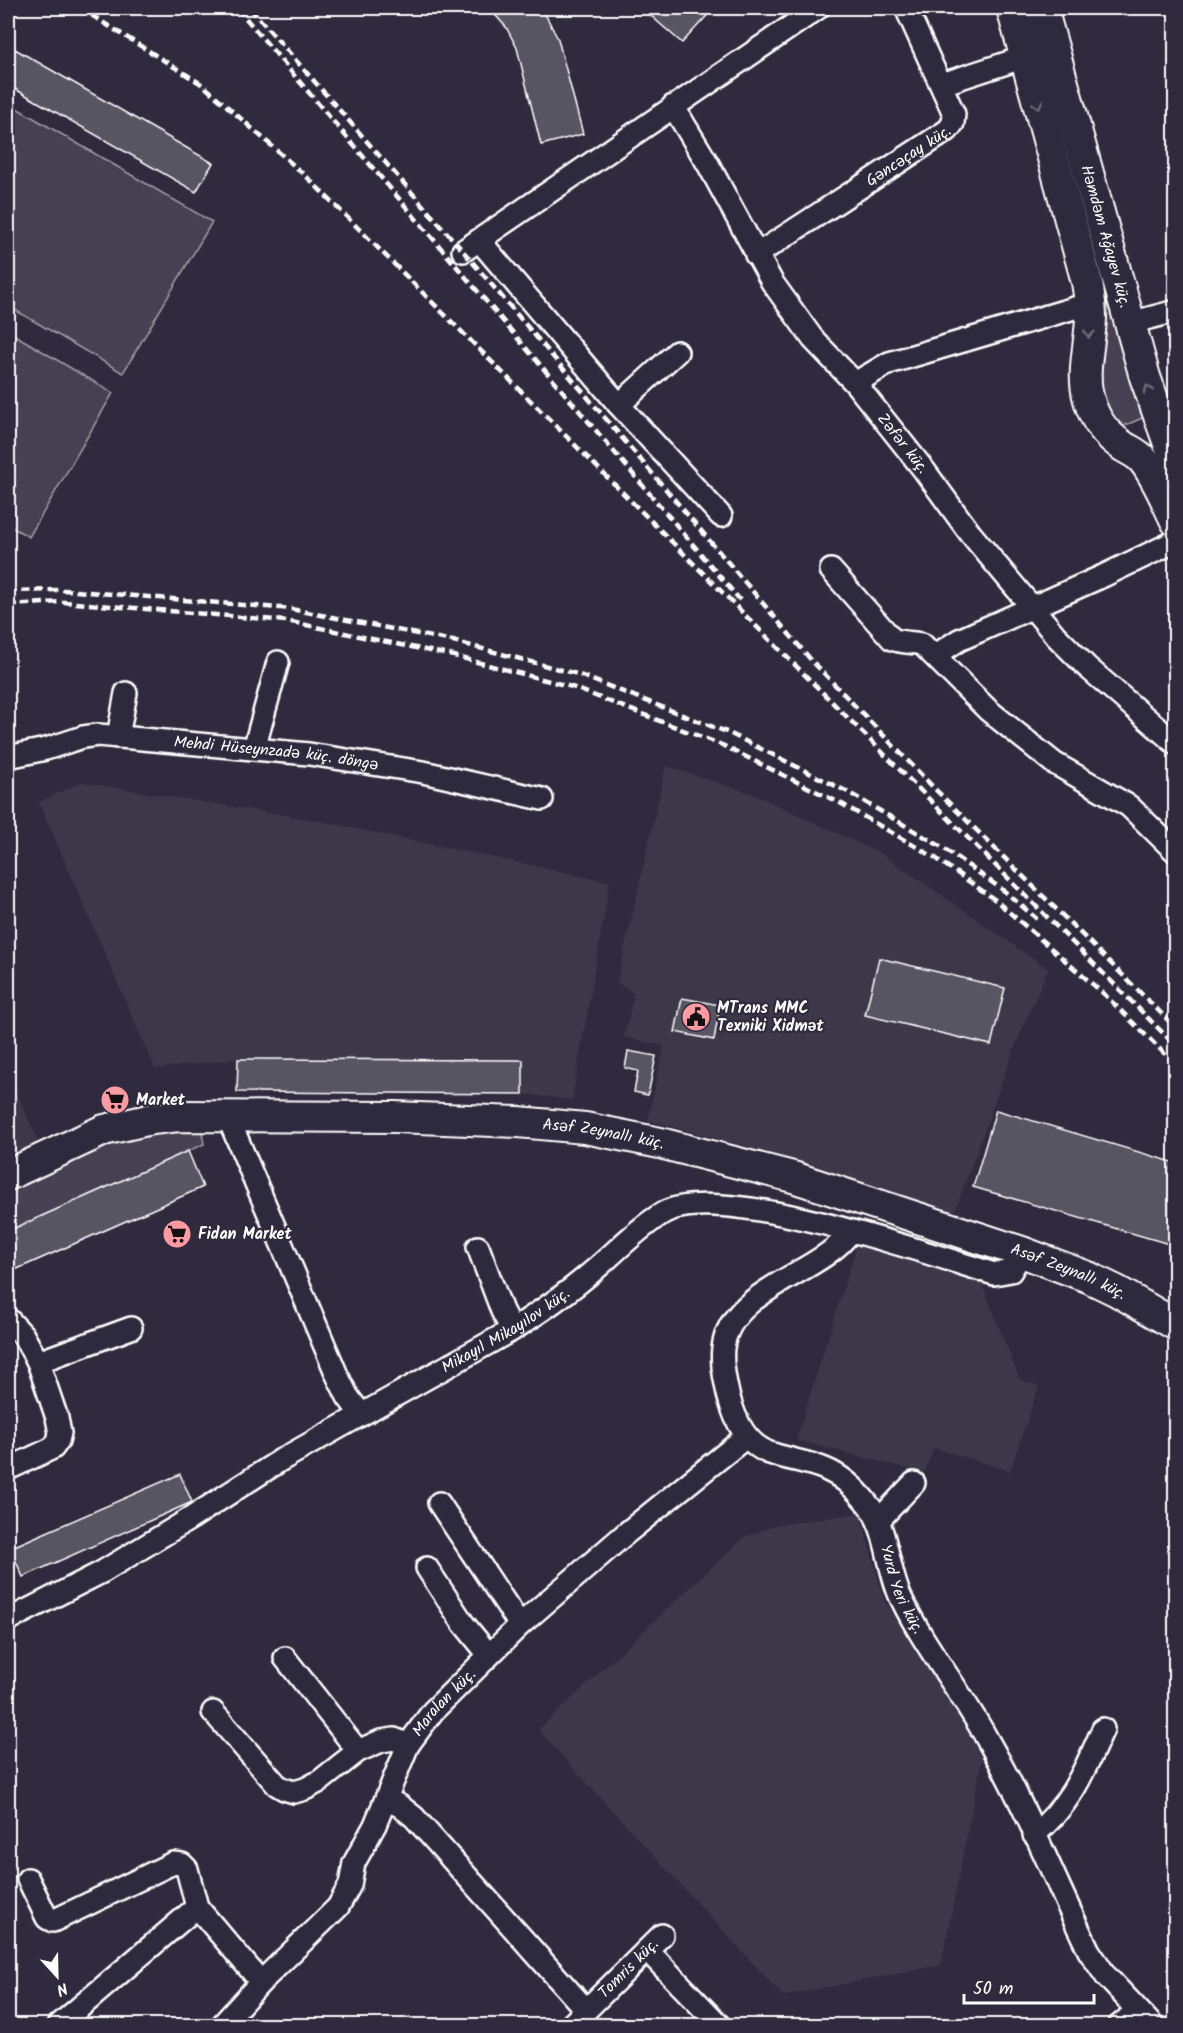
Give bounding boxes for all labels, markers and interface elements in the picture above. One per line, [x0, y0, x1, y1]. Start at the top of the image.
one-way arrow [1031, 99, 1043, 109]
street label: Gəncəçay küç. [861, 118, 956, 193]
street label: Həmdəm Ağayev küç. [1074, 162, 1138, 311]
one-way arrow [1084, 330, 1096, 339]
one-way arrow [1143, 384, 1156, 394]
street label: Zəfər küç. [871, 407, 935, 479]
street label: Mehdi Hüseynzadə küç. döngə [173, 729, 380, 777]
place label: MTrans MMC Texniki Xidmət [717, 996, 824, 1039]
public building icon: MTrans MMC Texniki Xidmət [680, 1001, 712, 1033]
supermarket icon: Market [99, 1084, 131, 1116]
place label: Market [136, 1088, 186, 1113]
street label: Asəf Zeynallı küç. [542, 1112, 667, 1156]
supermarket icon: Fidan Market [161, 1218, 193, 1250]
place label: Fidan Market [198, 1222, 292, 1247]
street label: Asəf Zeynallı küç. [1008, 1237, 1131, 1306]
street label: Mikayıl Mikayılov küç. [437, 1282, 575, 1380]
street label: Yurd Yeri küç. [874, 1542, 930, 1639]
street label: Maralan küç. [406, 1663, 482, 1742]
street label: Tomris küç. [592, 1932, 664, 2004]
north arrow [27, 1946, 87, 2006]
scale bar [964, 1967, 1094, 2005]
text: N [53, 1975, 71, 2002]
text: 50 m [973, 1975, 1013, 2004]

